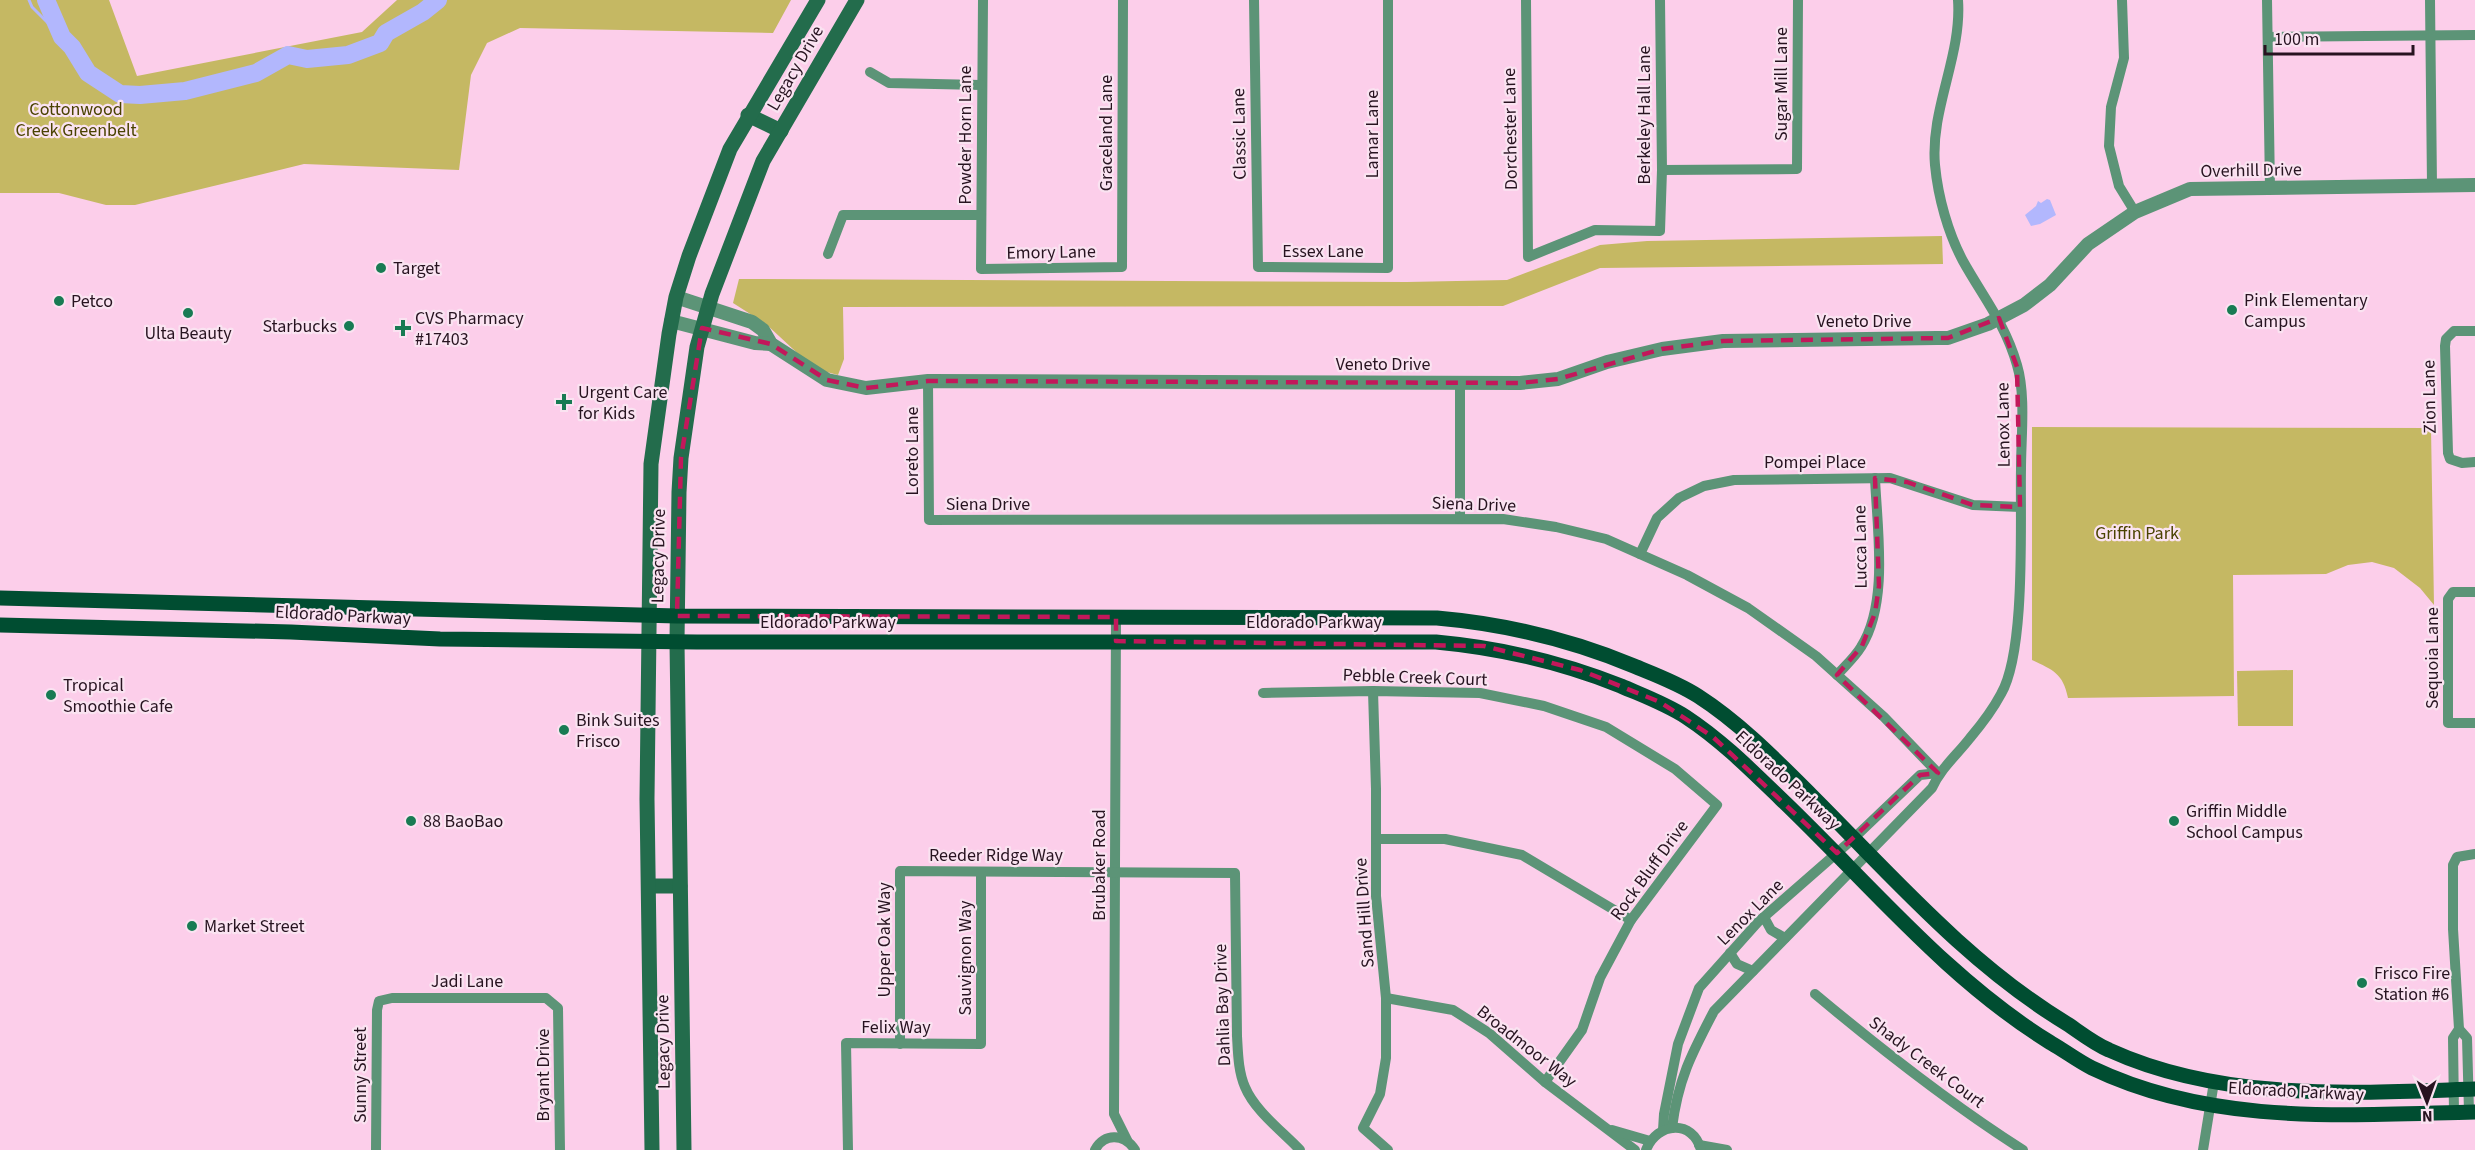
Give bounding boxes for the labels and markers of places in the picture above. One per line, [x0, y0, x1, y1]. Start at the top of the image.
place label: Target [393, 256, 440, 281]
marker: Target [374, 261, 388, 275]
place label: Pink Elementary Campus [2244, 288, 2368, 334]
place label: Petco [71, 289, 113, 314]
marker: Petco [52, 294, 66, 308]
marker: Pink Elementary Campus [2225, 303, 2239, 317]
marker: Ulta Beauty [181, 306, 195, 320]
place label: CVS Pharmacy #17403 [415, 306, 524, 352]
place label: Starbucks [262, 314, 337, 339]
marker: Starbucks [342, 319, 356, 333]
place label: Ulta Beauty [144, 321, 232, 346]
marker: CVS Pharmacy #17403 [396, 321, 410, 335]
place label: Urgent Care for Kids [578, 380, 667, 426]
marker: Urgent Care for Kids [555, 393, 573, 411]
place label: Tropical Smoothie Cafe [63, 673, 173, 719]
marker: Tropical Smoothie Cafe [44, 688, 58, 702]
place label: Bink Suites Frisco [576, 708, 660, 754]
marker: Bink Suites Frisco [557, 723, 571, 737]
place label: Griffin Middle School Campus [2186, 799, 2303, 845]
place label: 88 BaoBao [423, 809, 503, 834]
marker: 88 BaoBao [404, 814, 418, 828]
marker: Griffin Middle School Campus [2167, 814, 2181, 828]
place label: Market Street [204, 914, 305, 939]
marker: Market Street [185, 919, 199, 933]
place label: Frisco Fire Station #6 [2374, 961, 2450, 1007]
marker: Frisco Fire Station #6 [2355, 976, 2369, 990]

